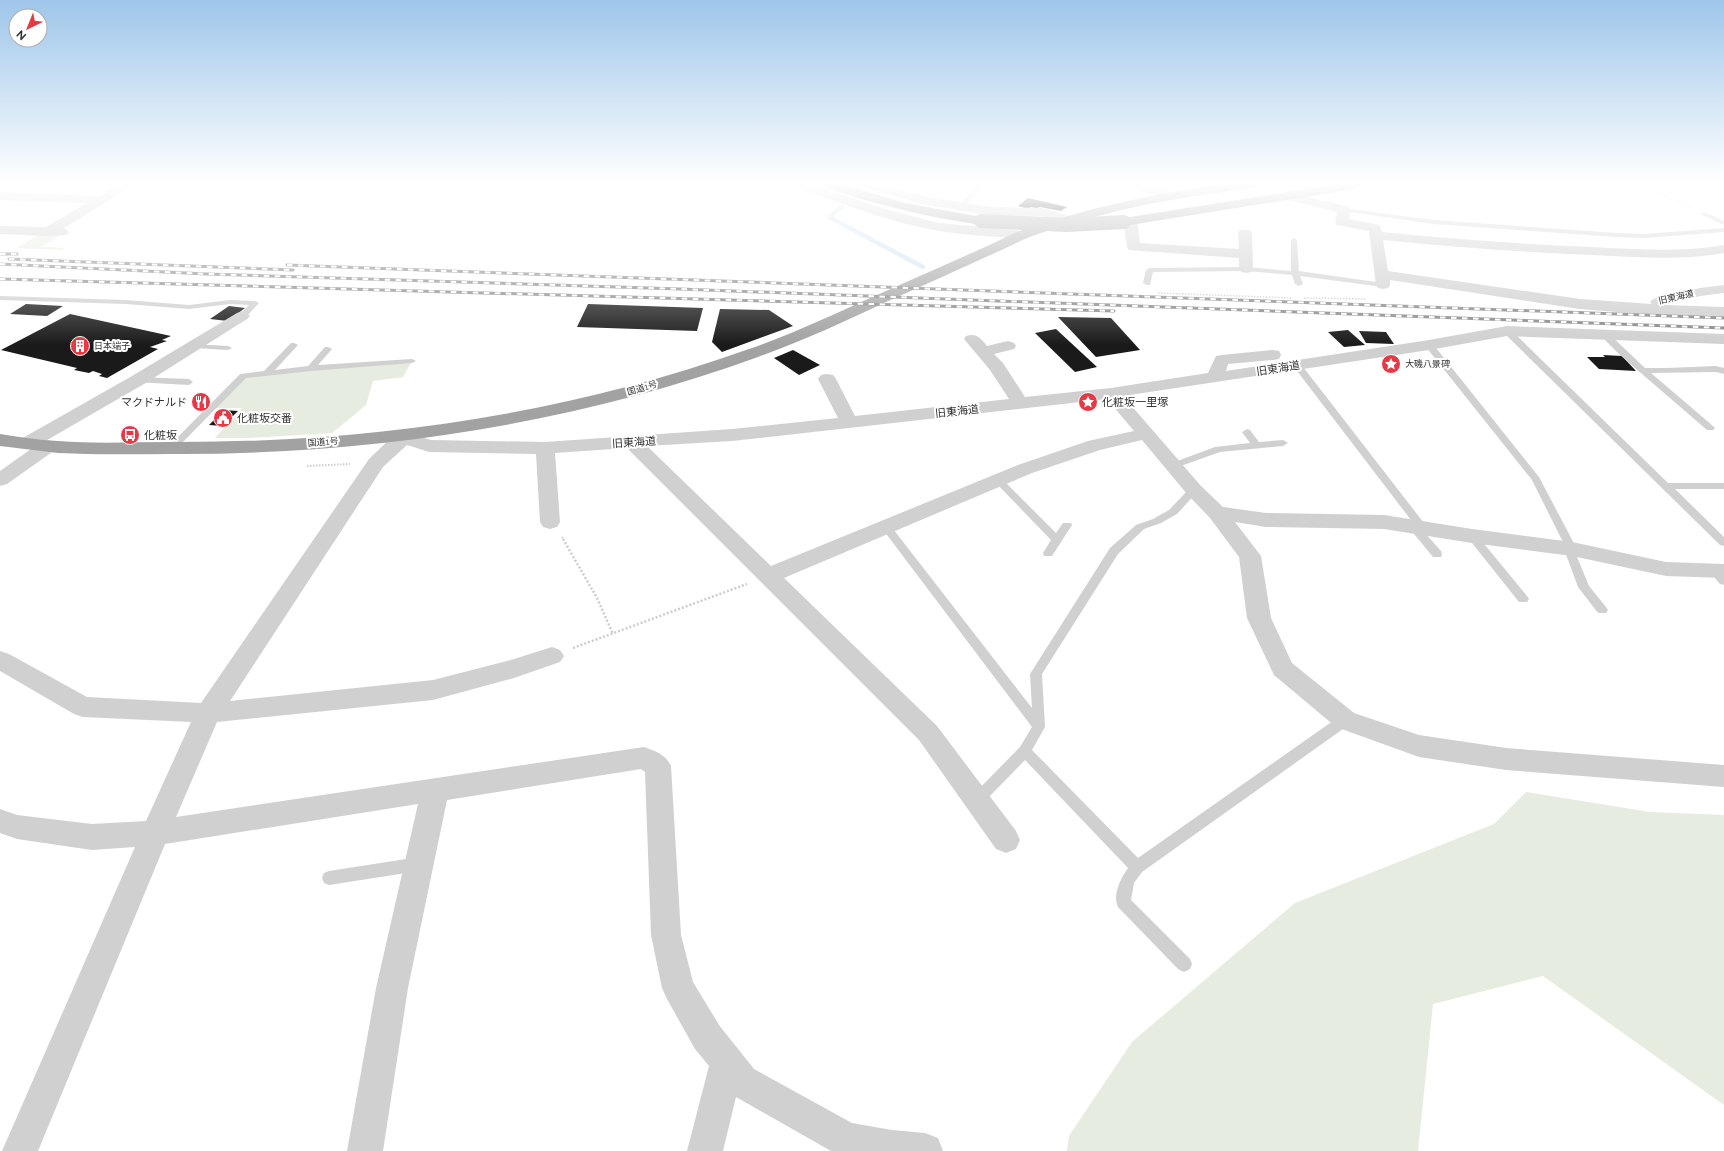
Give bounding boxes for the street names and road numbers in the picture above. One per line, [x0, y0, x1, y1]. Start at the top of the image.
street label: 旧東海道 [1657, 288, 1695, 306]
street label: 旧東海道 [1255, 359, 1301, 378]
street label: 国道1号 [626, 379, 658, 397]
street label: 旧東海道 [934, 403, 980, 420]
street label: 旧東海道 [612, 434, 656, 451]
street label: 国道1号 [307, 436, 339, 448]

